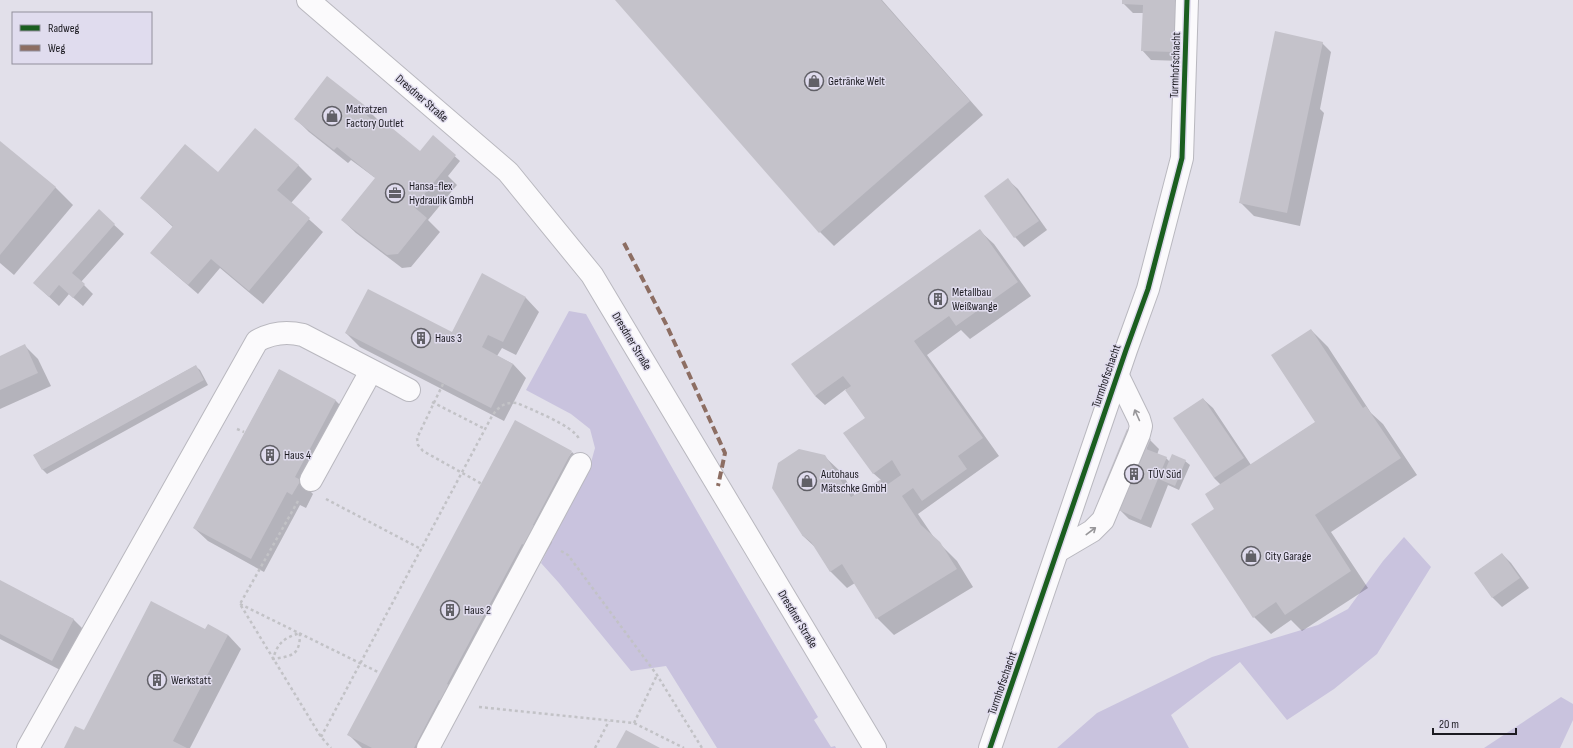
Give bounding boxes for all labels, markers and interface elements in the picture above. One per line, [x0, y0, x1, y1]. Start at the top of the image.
legend [12, 12, 152, 64]
text: Radweg [48, 21, 80, 36]
street label: Turmhofschacht [1167, 31, 1184, 98]
text: Weg [48, 41, 65, 56]
shop icon: Getränke Welt [803, 70, 825, 92]
street label: Dresdner Straße [392, 71, 451, 126]
place label: Getränke Welt [828, 74, 885, 89]
place label: Matratzen Factory Outlet [346, 102, 404, 131]
shop icon: Matratzen Factory Outlet [321, 105, 343, 127]
place label: Hansa-flex Hydraulik GmbH [409, 179, 474, 208]
office icon: Hansa-flex Hydraulik GmbH [384, 182, 406, 204]
place label: Metallbau Weißwange [952, 285, 998, 314]
building icon: Metallbau Weißwange [927, 288, 949, 310]
street label: Dresdner Straße [608, 309, 655, 373]
building icon: Haus 3 [410, 327, 432, 349]
place label: Haus 3 [435, 331, 462, 346]
street label: Turmhofschacht [1089, 342, 1124, 410]
one-way arrow [1133, 409, 1140, 421]
building icon: Haus 4 [259, 444, 281, 466]
place label: Haus 4 [284, 448, 311, 463]
building icon: TÜV Süd [1123, 463, 1145, 485]
place label: Autohaus Mätschke GmbH [820, 467, 887, 496]
place label: TÜV Süd [1148, 467, 1181, 482]
shop icon: Autohaus Mätschke GmbH [796, 470, 818, 492]
one-way arrow [1085, 527, 1096, 535]
shop icon: City Garage [1240, 545, 1262, 567]
place label: City Garage [1265, 549, 1311, 564]
street label: Dresdner Straße [774, 587, 821, 651]
building icon: Haus 2 [439, 599, 461, 621]
place label: Haus 2 [464, 603, 491, 618]
street label: Turmhofschacht [985, 649, 1020, 717]
building icon: Werkstatt [146, 669, 168, 691]
place label: Werkstatt [171, 673, 211, 688]
scale bar [1433, 710, 1516, 736]
text: 20 m [1439, 717, 1459, 732]

